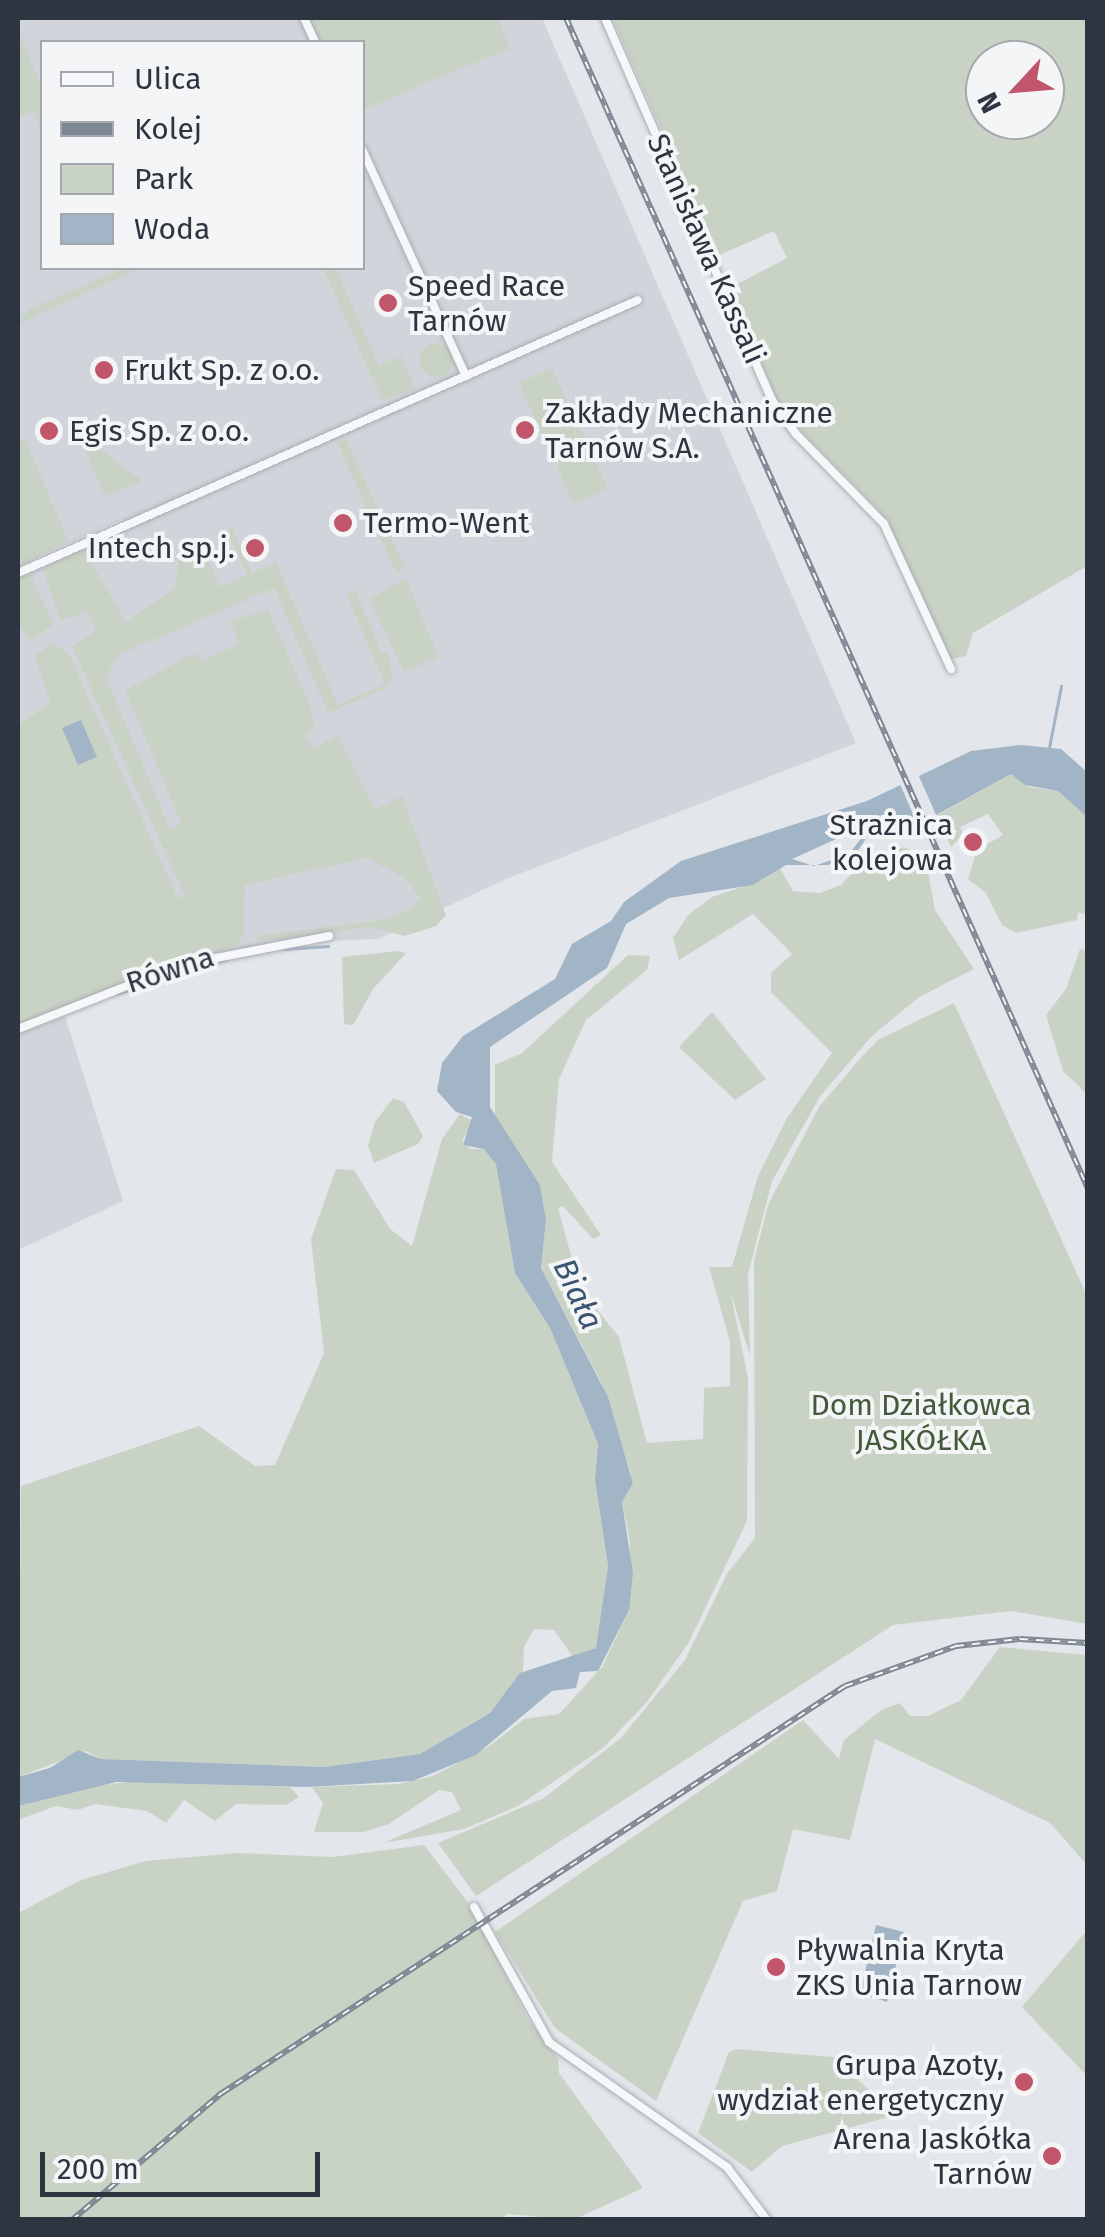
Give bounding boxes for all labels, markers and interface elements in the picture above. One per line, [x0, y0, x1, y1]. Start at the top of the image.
legend [40, 40, 365, 270]
north arrow [965, 40, 1065, 140]
text: Ulica [134, 61, 201, 97]
text: N [970, 87, 1008, 118]
text: Kolej [134, 111, 202, 147]
street label: Stanisława Kassali [639, 128, 773, 370]
text: Park [134, 161, 193, 197]
text: Woda [134, 211, 210, 247]
place label: Speed Race Tarnów [408, 268, 565, 338]
marker: Speed Race Tarnów [377, 292, 399, 314]
place label: Frukt Sp. z o.o. [124, 352, 319, 388]
marker: Frukt Sp. z o.o. [93, 359, 115, 381]
place label: Zakłady Mechaniczne Tarnów S.A. [545, 395, 833, 466]
place label: Egis Sp. z o.o. [69, 413, 249, 449]
marker: Zakłady Mechaniczne Tarnów S.A. [514, 419, 536, 441]
marker: Egis Sp. z o.o. [38, 420, 60, 442]
place label: Termo-Went [363, 505, 529, 541]
marker: Termo-Went [332, 512, 354, 534]
place label: Intech sp.j. [88, 530, 235, 566]
marker: Intech sp.j. [244, 537, 266, 559]
place label: Strażnica kolejowa [829, 807, 953, 878]
marker: Strażnica kolejowa [962, 831, 984, 853]
street label: Równa [121, 939, 219, 1001]
water label: Biała [545, 1252, 611, 1336]
park label: Dom Działkowca JASKÓŁKA [811, 1387, 1031, 1458]
place label: Pływalnia Kryta ZKS Unia Tarnow [796, 1932, 1022, 2002]
marker: Pływalnia Kryta ZKS Unia Tarnow [765, 1956, 787, 1978]
place label: Grupa Azoty, wydział energetyczny [717, 2047, 1004, 2118]
marker: Grupa Azoty, wydział energetyczny [1013, 2071, 1035, 2093]
place label: Arena Jaskółka Tarnów [834, 2121, 1032, 2192]
scale bar [45, 2132, 325, 2194]
marker: Arena Jaskółka Tarnów [1041, 2145, 1063, 2167]
text: 200 m [57, 2151, 139, 2187]

